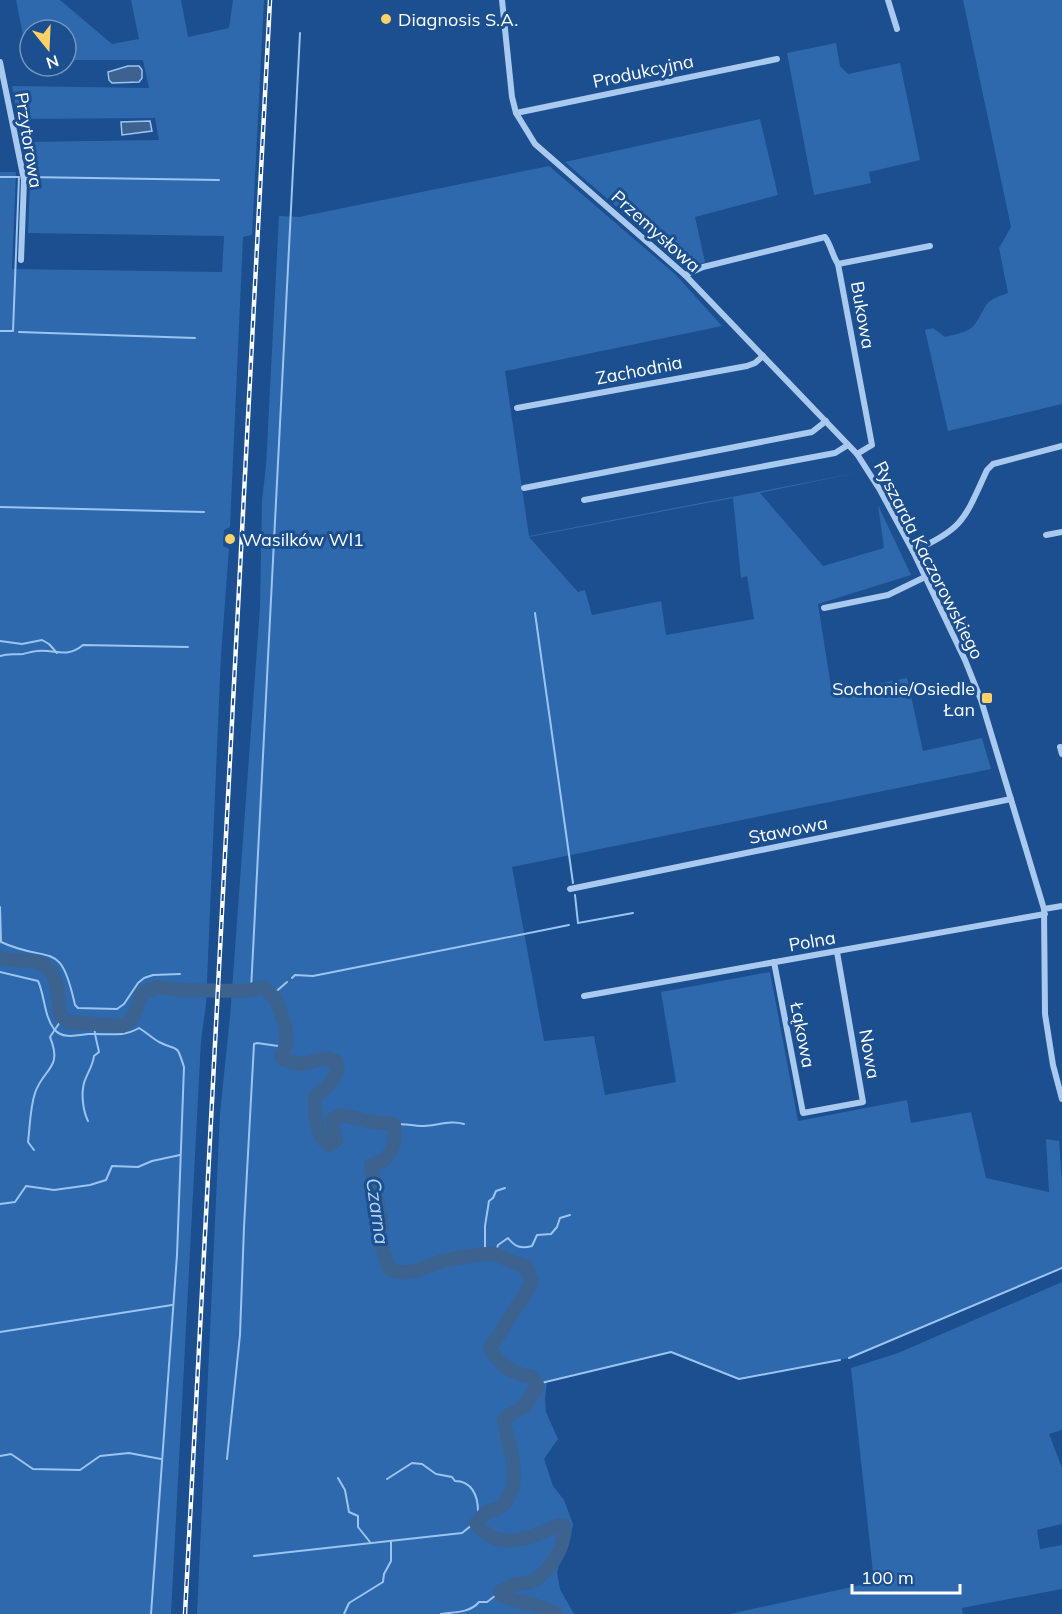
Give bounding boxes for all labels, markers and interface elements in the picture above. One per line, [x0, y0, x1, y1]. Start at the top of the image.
place label: Diagnosis S.A. [398, 8, 518, 31]
marker: Diagnosis S.A. [379, 12, 393, 26]
north arrow [18, 18, 78, 78]
street label: Produkcyjna [590, 49, 696, 93]
text: N [44, 51, 61, 74]
street label: Przytorowa [10, 91, 48, 189]
street label: Przemysłowa [607, 185, 705, 277]
street label: Bukowa [846, 279, 880, 351]
street label: Zachodnia [594, 350, 684, 390]
street label: Ryszarda Kaczorowskiego [869, 457, 989, 663]
place label: Wasilków Wl1 [242, 528, 364, 551]
marker: Wasilków Wl1 [223, 532, 237, 546]
place label: Sochonie/Osiedle Łan [832, 677, 975, 721]
marker: Sochonie/Osiedle Łan [980, 691, 994, 705]
street label: Stawowa [746, 811, 830, 849]
street label: Polna [787, 926, 837, 956]
street label: Łąkowa [785, 999, 821, 1070]
street label: Nowa [854, 1027, 886, 1081]
water label: Czarna [361, 1176, 395, 1246]
scale bar [852, 1557, 960, 1595]
text: 100 m [861, 1566, 914, 1589]

